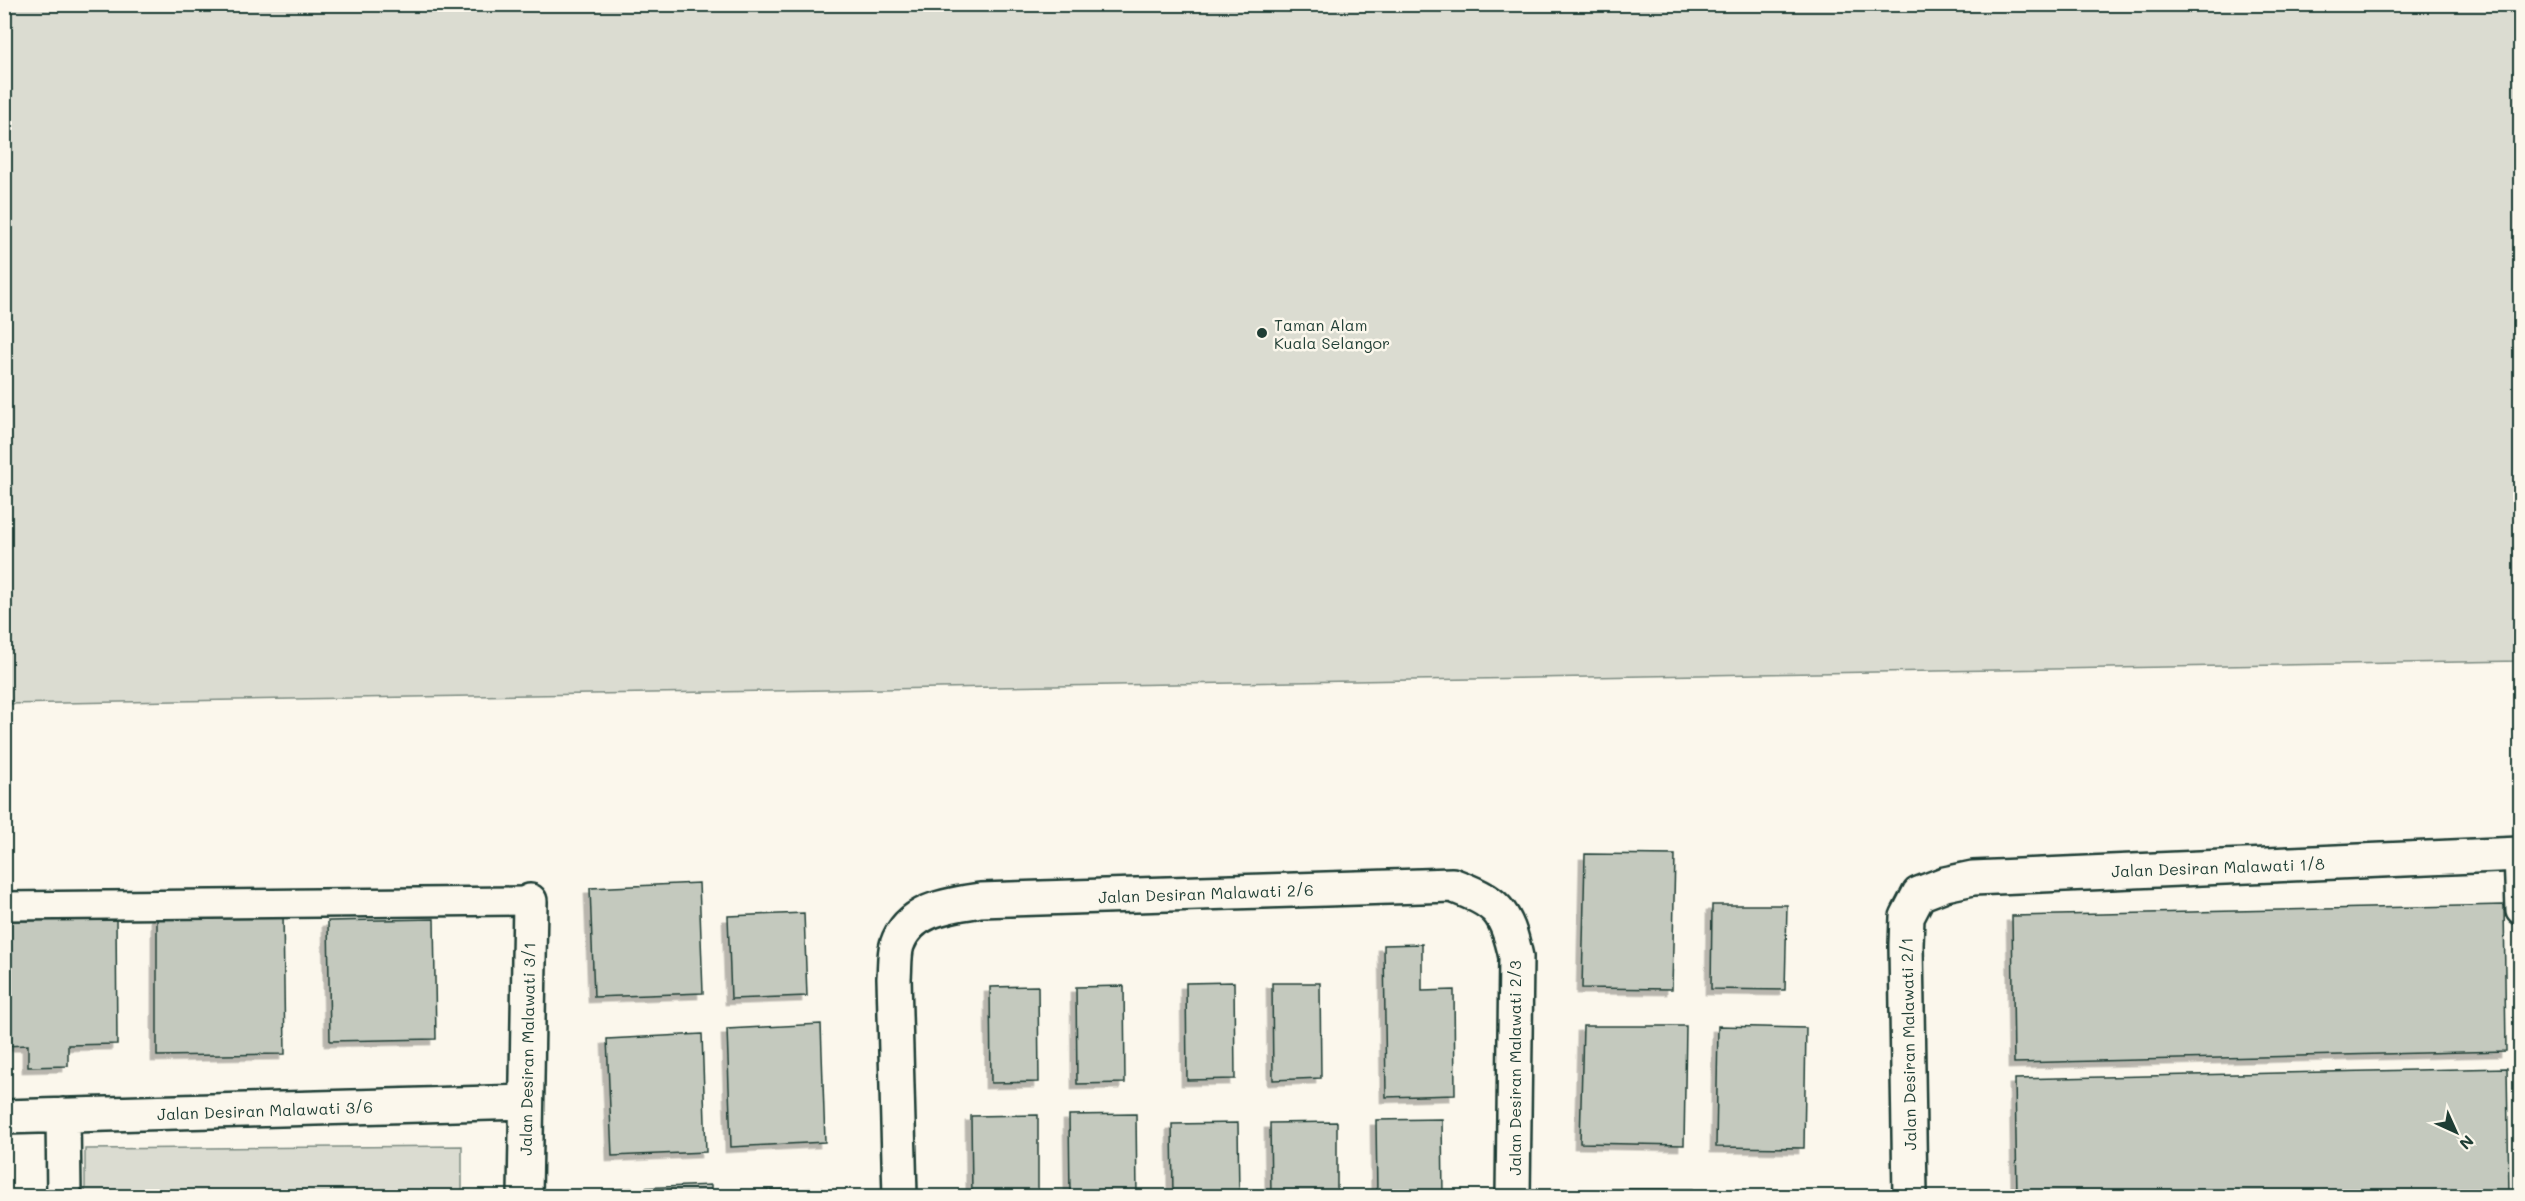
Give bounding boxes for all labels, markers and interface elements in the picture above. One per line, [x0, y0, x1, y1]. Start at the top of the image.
place label: Taman Alam Kuala Selangor [1274, 314, 1390, 353]
marker: Taman Alam Kuala Selangor [1255, 326, 1269, 340]
street label: Jalan Desiran Malawati 1/8 [2111, 853, 2325, 881]
street label: Jalan Desiran Malawati 2/6 [1098, 879, 1314, 907]
street label: Jalan Desiran Malawati 2/1 [1896, 937, 1920, 1151]
street label: Jalan Desiran Malawati 3/1 [515, 942, 539, 1156]
street label: Jalan Desiran Malawati 2/3 [1504, 960, 1525, 1176]
street label: Jalan Desiran Malawati 3/6 [157, 1096, 373, 1124]
north arrow [2426, 1102, 2486, 1162]
text: N [2455, 1131, 2479, 1155]

